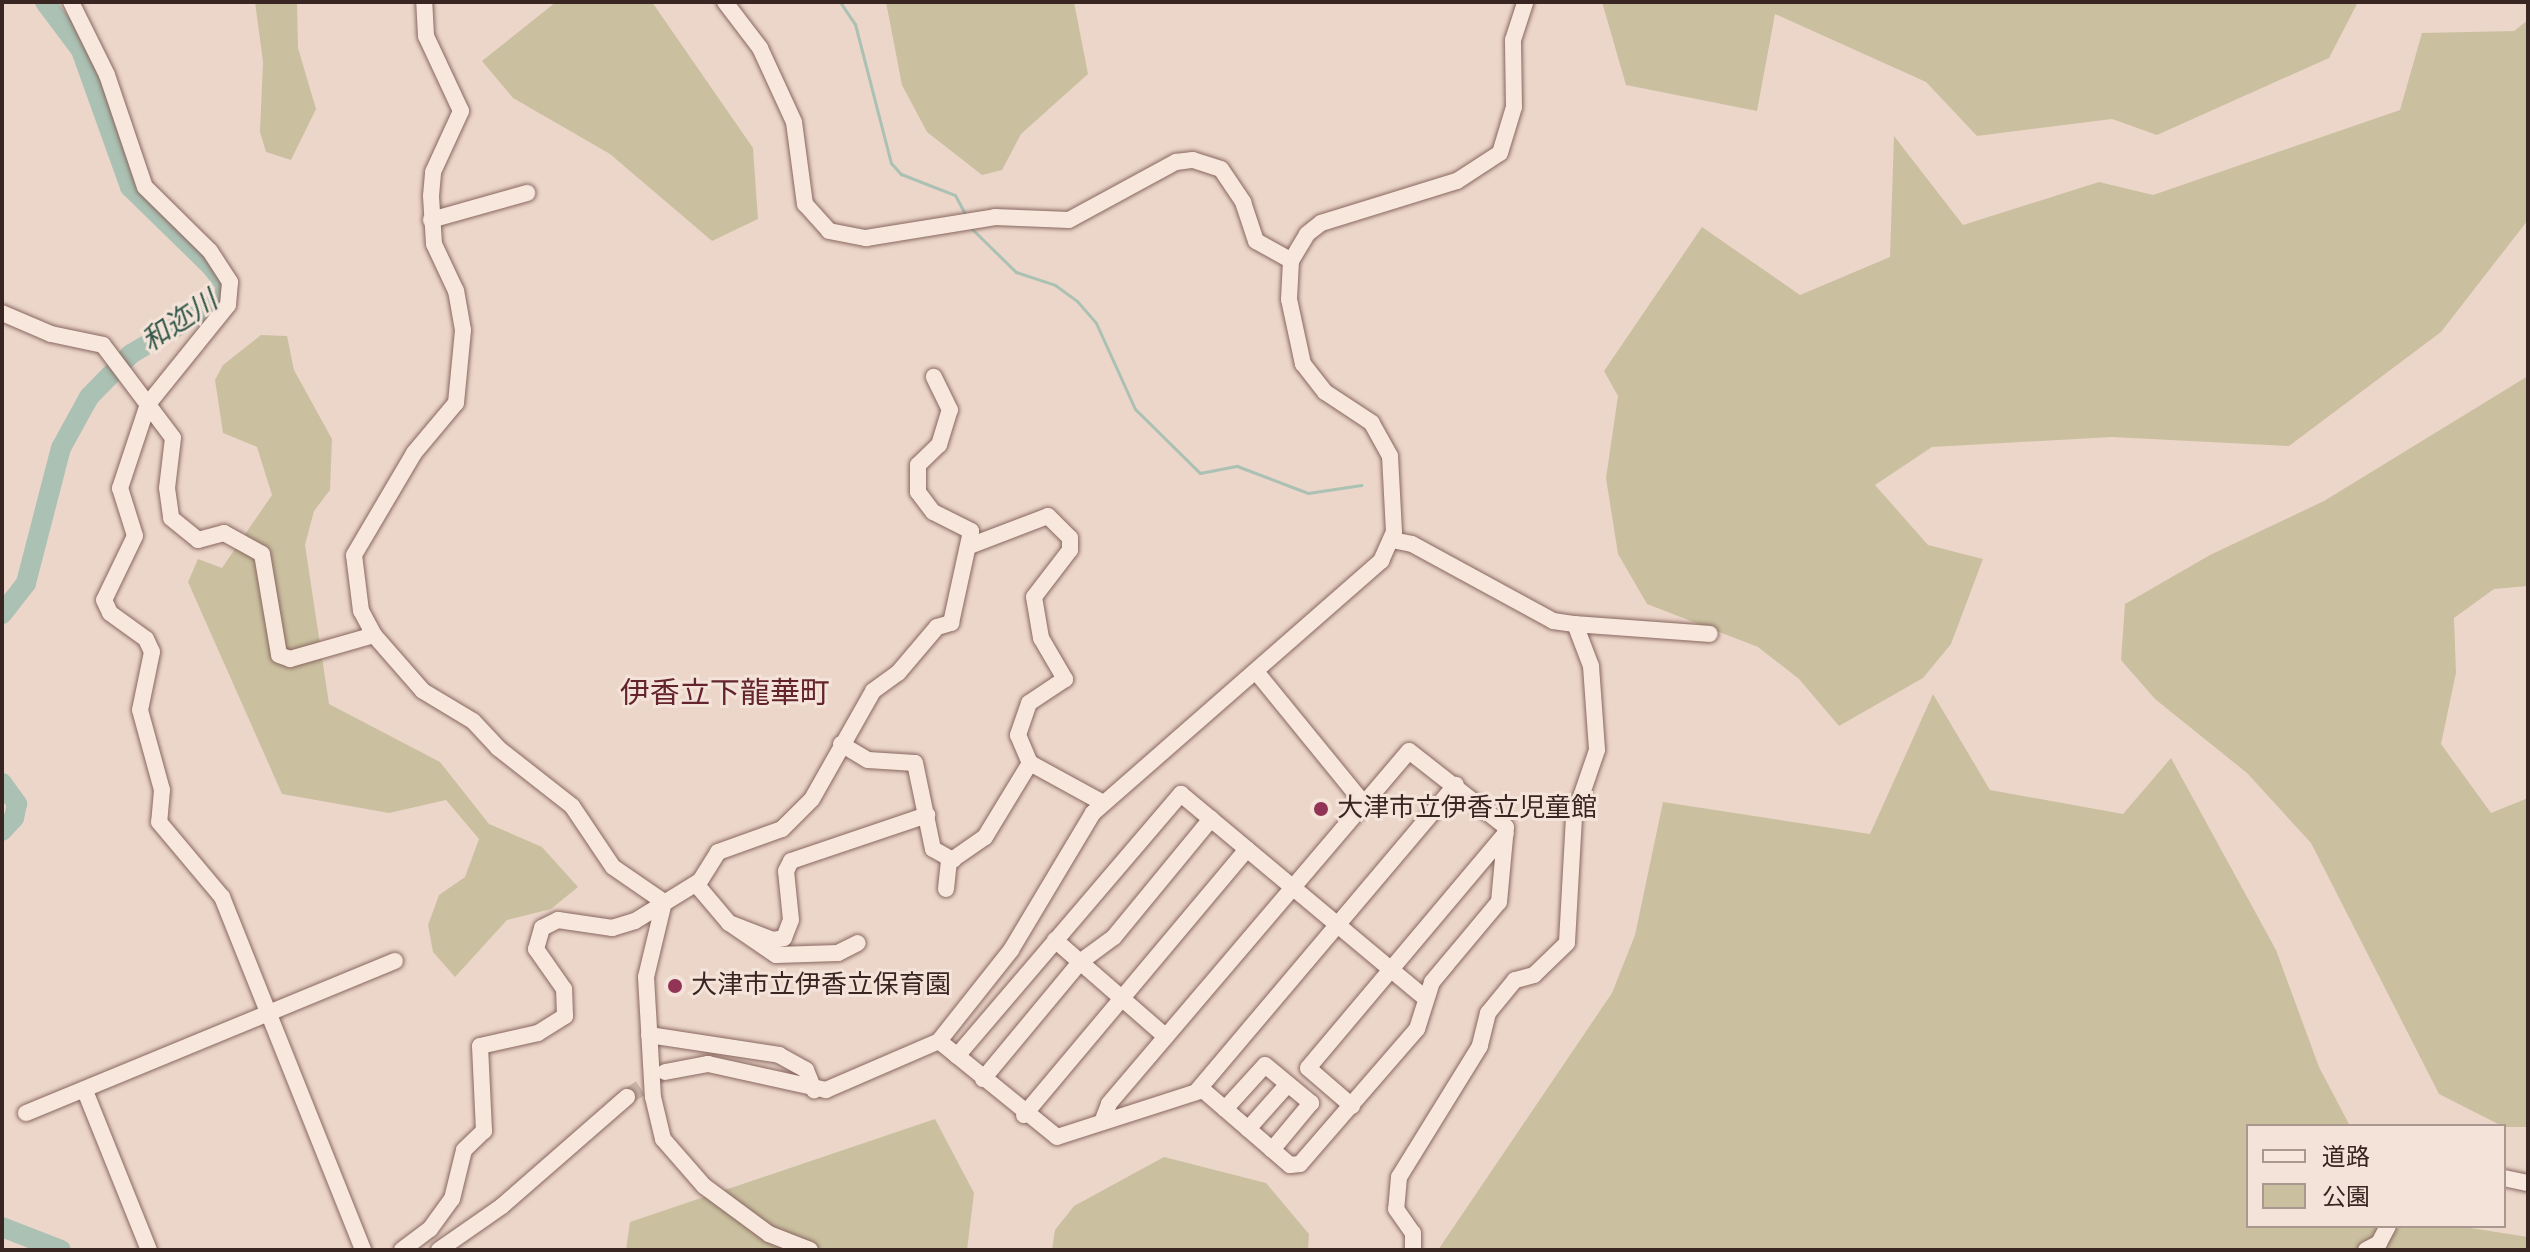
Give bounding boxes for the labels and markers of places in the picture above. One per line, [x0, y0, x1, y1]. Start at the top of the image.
place label: 大津市立伊香立児童館 [1337, 793, 1597, 825]
marker: 大津市立伊香立児童館 [1312, 800, 1330, 818]
place label: 大津市立伊香立保育園 [691, 970, 951, 1002]
marker: 大津市立伊香立保育園 [666, 977, 684, 995]

